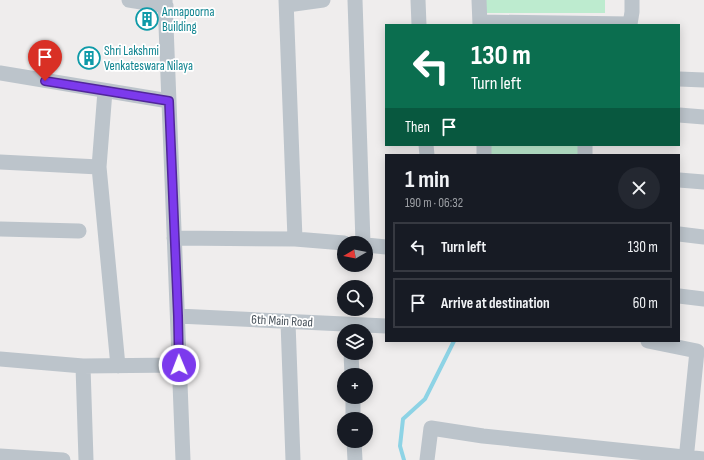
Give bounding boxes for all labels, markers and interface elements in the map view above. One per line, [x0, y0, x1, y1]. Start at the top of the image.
place label: Annapoorna Building [161, 4, 214, 35]
building icon: Annapoorna Building [134, 6, 160, 32]
text: 130 m [471, 39, 531, 72]
pin [28, 40, 62, 81]
icon: left [405, 40, 457, 92]
place label: Shri Lakshmi Venkateswara Nilaya [104, 43, 193, 74]
building icon: Shri Lakshmi Venkateswara Nilaya [76, 45, 102, 71]
icon: arrive [34, 46, 56, 68]
text: Turn left [471, 73, 522, 94]
icon: arrive [438, 116, 460, 138]
text: Then [405, 118, 430, 137]
text: 1 min [405, 165, 450, 194]
button: close [618, 167, 660, 209]
text: 190 m · 06:32 [405, 195, 463, 211]
north arrow [337, 236, 373, 272]
map controls [337, 236, 373, 448]
icon: left [407, 236, 429, 258]
text: Turn left [441, 238, 486, 257]
text: 130 m [628, 238, 658, 257]
button: search [337, 280, 373, 316]
icon: arrive [407, 292, 429, 314]
text: Arrive at destination [441, 294, 550, 313]
text: 60 m [633, 294, 658, 313]
street label: 6th Main Road [251, 311, 313, 331]
button: layers [337, 324, 373, 360]
position arrow [158, 344, 200, 386]
button: + [337, 368, 373, 404]
button: − [337, 412, 373, 448]

